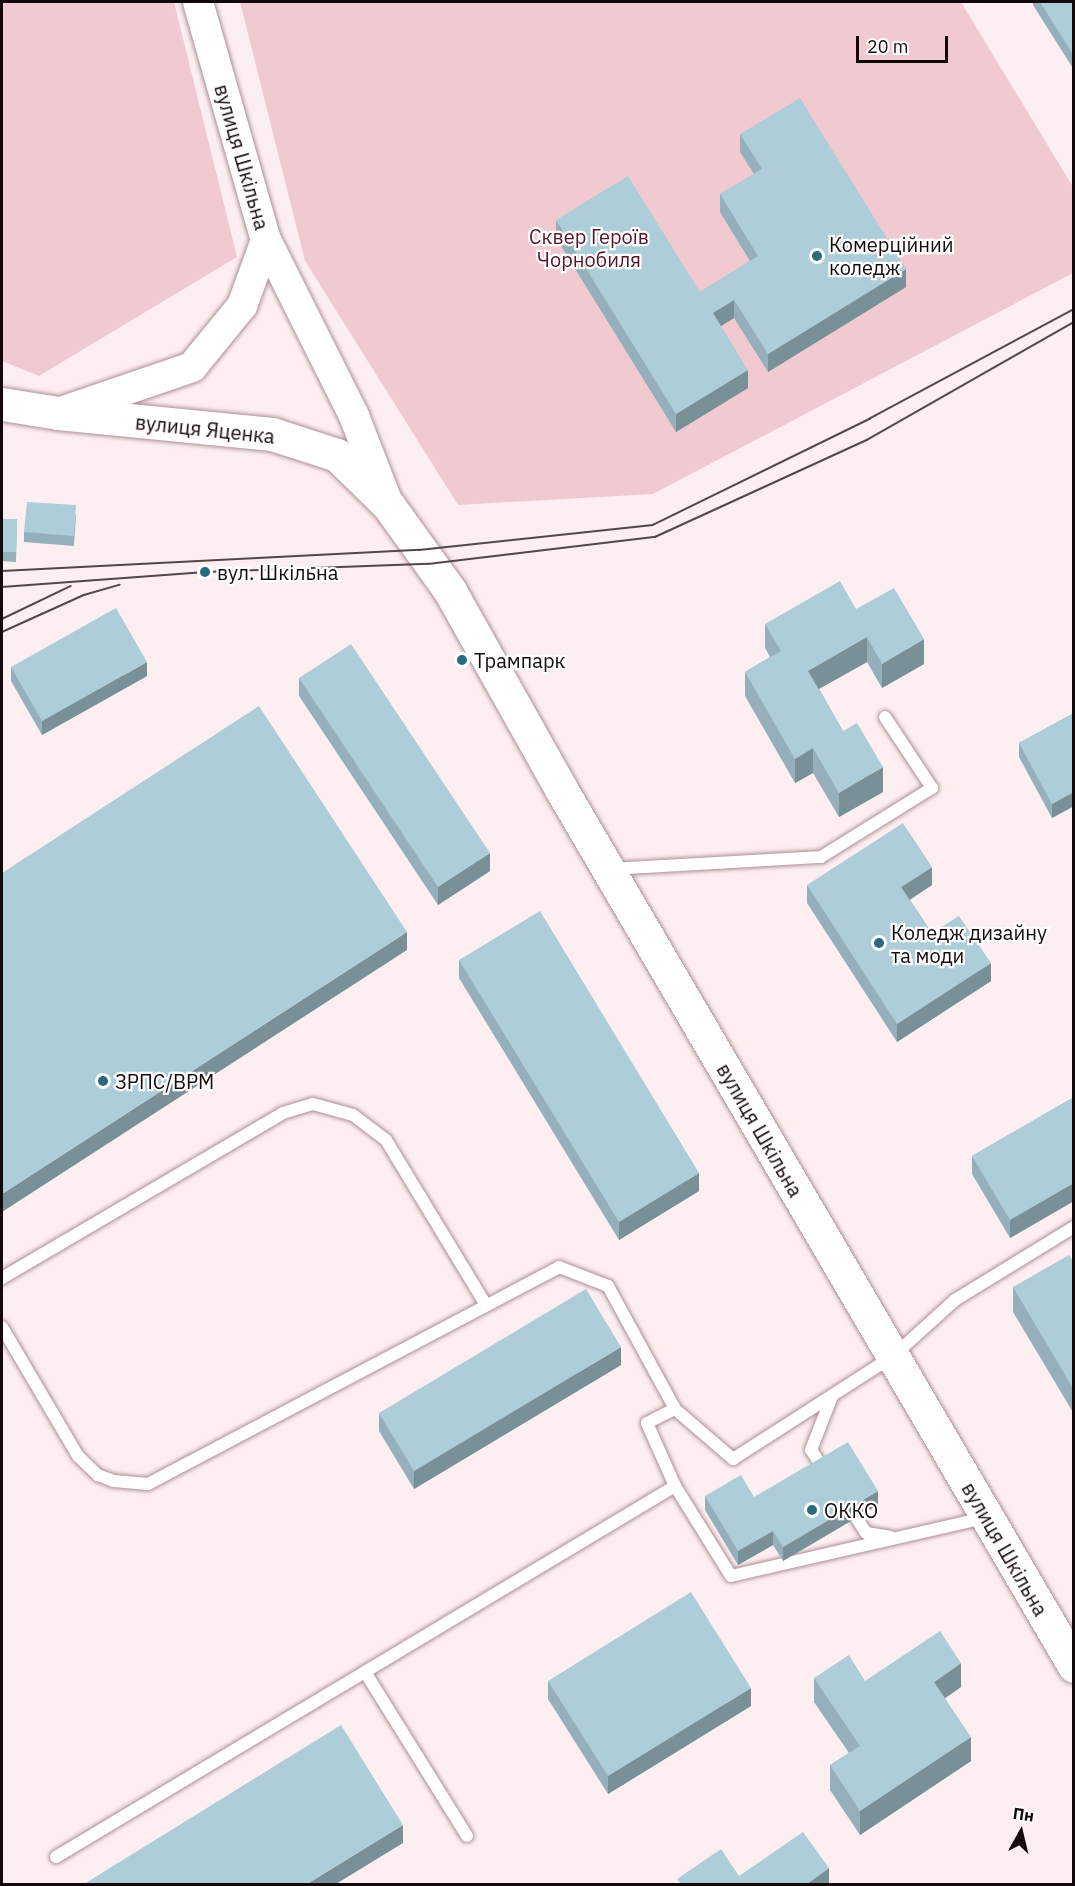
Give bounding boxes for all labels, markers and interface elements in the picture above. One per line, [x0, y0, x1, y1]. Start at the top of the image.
scale bar [859, 24, 950, 62]
text: 20 m [867, 35, 909, 58]
street label: вулиця Шкільна [210, 81, 274, 233]
park label: Сквер Героїв Чорнобиля [529, 225, 649, 272]
place label: Комерційний коледж [829, 232, 953, 279]
marker: Комерційний коледж [810, 249, 824, 263]
street label: вулиця Яценка [134, 410, 276, 448]
place label: вул. Шкільна [217, 560, 338, 584]
marker: вул. Шкільна [198, 565, 212, 579]
place label: Трампарк [474, 648, 565, 672]
marker: Трампарк [455, 653, 469, 667]
place label: Коледж дизайну та моди [891, 920, 1047, 967]
marker: Коледж дизайну та моди [872, 936, 886, 950]
street label: вулиця Шкільна [712, 1059, 808, 1201]
place label: ЗРПС/ВРМ [115, 1069, 214, 1093]
marker: ЗРПС/ВРМ [96, 1074, 110, 1088]
street label: вулиця Шкільна [957, 1478, 1053, 1620]
place label: ОККО [824, 1498, 878, 1522]
marker: ОККО [805, 1503, 819, 1517]
north arrow [991, 1802, 1051, 1862]
text: Пн [1012, 1803, 1035, 1826]

